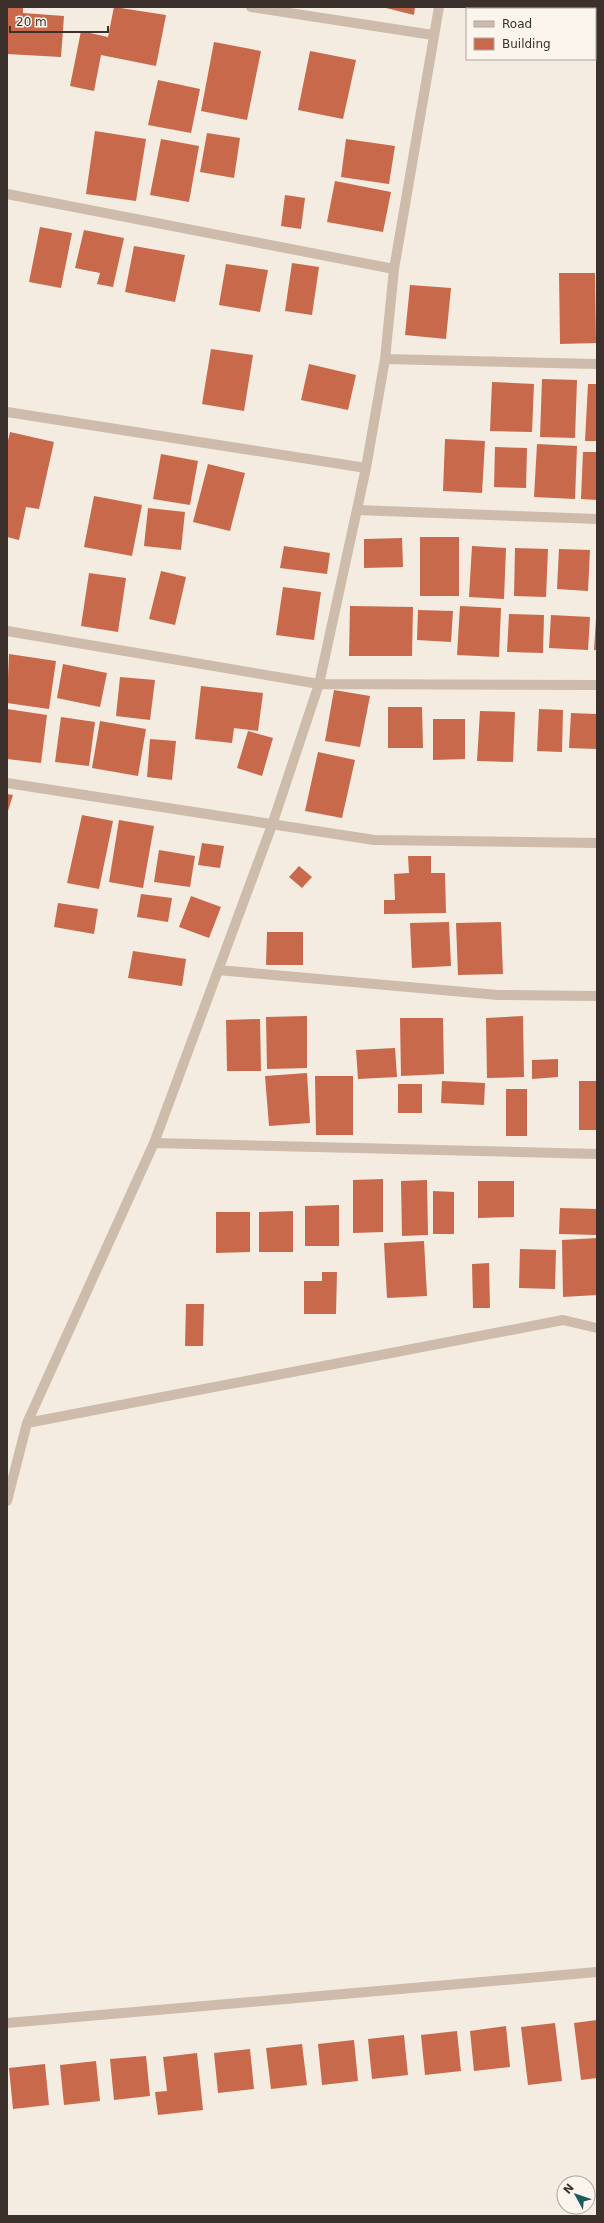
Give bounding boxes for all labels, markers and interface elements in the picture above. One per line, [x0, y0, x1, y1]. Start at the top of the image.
scale bar [10, 8, 108, 34]
legend [466, 8, 596, 60]
text: 20 m [16, 15, 47, 29]
text: Road [502, 17, 532, 31]
text: Building [502, 37, 551, 51]
north arrow [556, 2175, 596, 2215]
text: N [561, 2181, 577, 2197]

